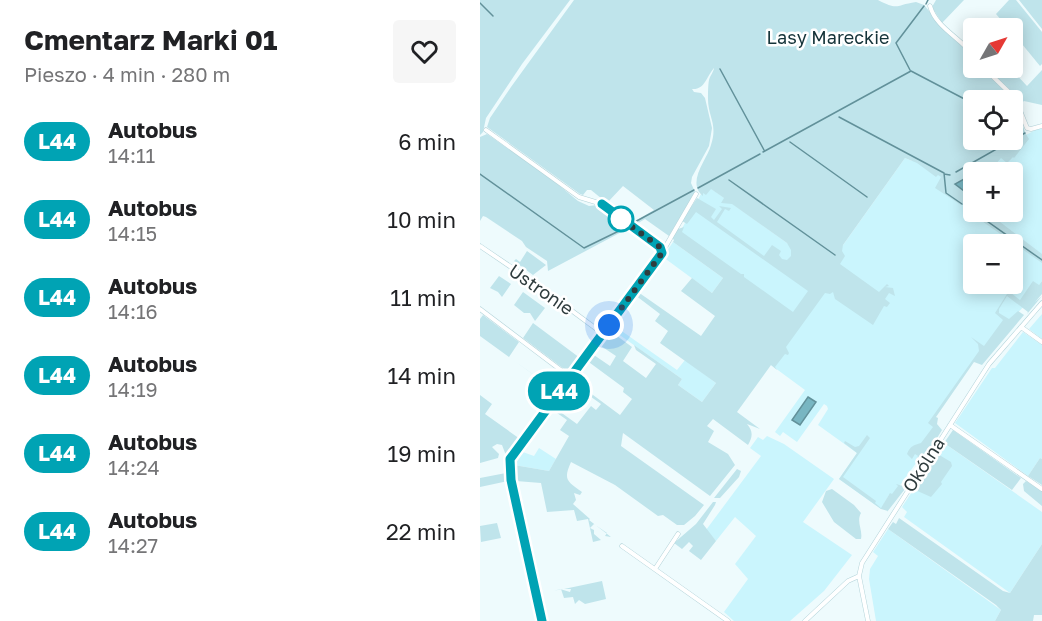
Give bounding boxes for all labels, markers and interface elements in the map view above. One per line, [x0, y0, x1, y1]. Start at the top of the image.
north arrow [963, 18, 1023, 78]
map controls [963, 18, 1023, 294]
button: heart [393, 20, 456, 83]
text: Cmentarz Marki 01 [24, 23, 277, 56]
park label: Lasy Mareckie [767, 26, 889, 48]
text: Pieszo · 4 min · 280 m [24, 62, 230, 86]
button: locate [963, 90, 1023, 150]
text: Autobus [108, 116, 197, 143]
text: L44 [38, 128, 76, 154]
text: 6 min [398, 128, 456, 155]
text: 14:11 [108, 143, 155, 167]
button: + [963, 162, 1023, 222]
text: Autobus [108, 194, 197, 221]
text: L44 [38, 206, 76, 232]
text: 10 min [387, 206, 456, 233]
unlabelled marker [608, 206, 634, 232]
text: 14:15 [108, 221, 157, 245]
button: − [963, 234, 1023, 294]
street label: Ustronie [505, 259, 578, 319]
text: Autobus [108, 272, 197, 299]
text: L44 [38, 284, 76, 310]
text: 11 min [390, 284, 456, 311]
text: 14:16 [108, 299, 158, 323]
your location [594, 310, 624, 340]
text: Autobus [108, 350, 197, 377]
text: L44 [38, 362, 76, 388]
text: 14 min [388, 362, 456, 389]
line badge: L44 [524, 372, 593, 410]
text: 14:19 [108, 377, 158, 401]
text: L44 [540, 378, 578, 404]
text: Autobus [108, 428, 197, 455]
street label: Okólna [897, 433, 949, 496]
text: L44 [38, 440, 76, 466]
text: 19 min [388, 440, 456, 467]
text: 14:24 [108, 455, 160, 479]
text: Autobus [108, 506, 197, 533]
text: L44 [38, 518, 76, 544]
text: 22 min [386, 518, 456, 545]
text: 14:27 [108, 533, 158, 557]

